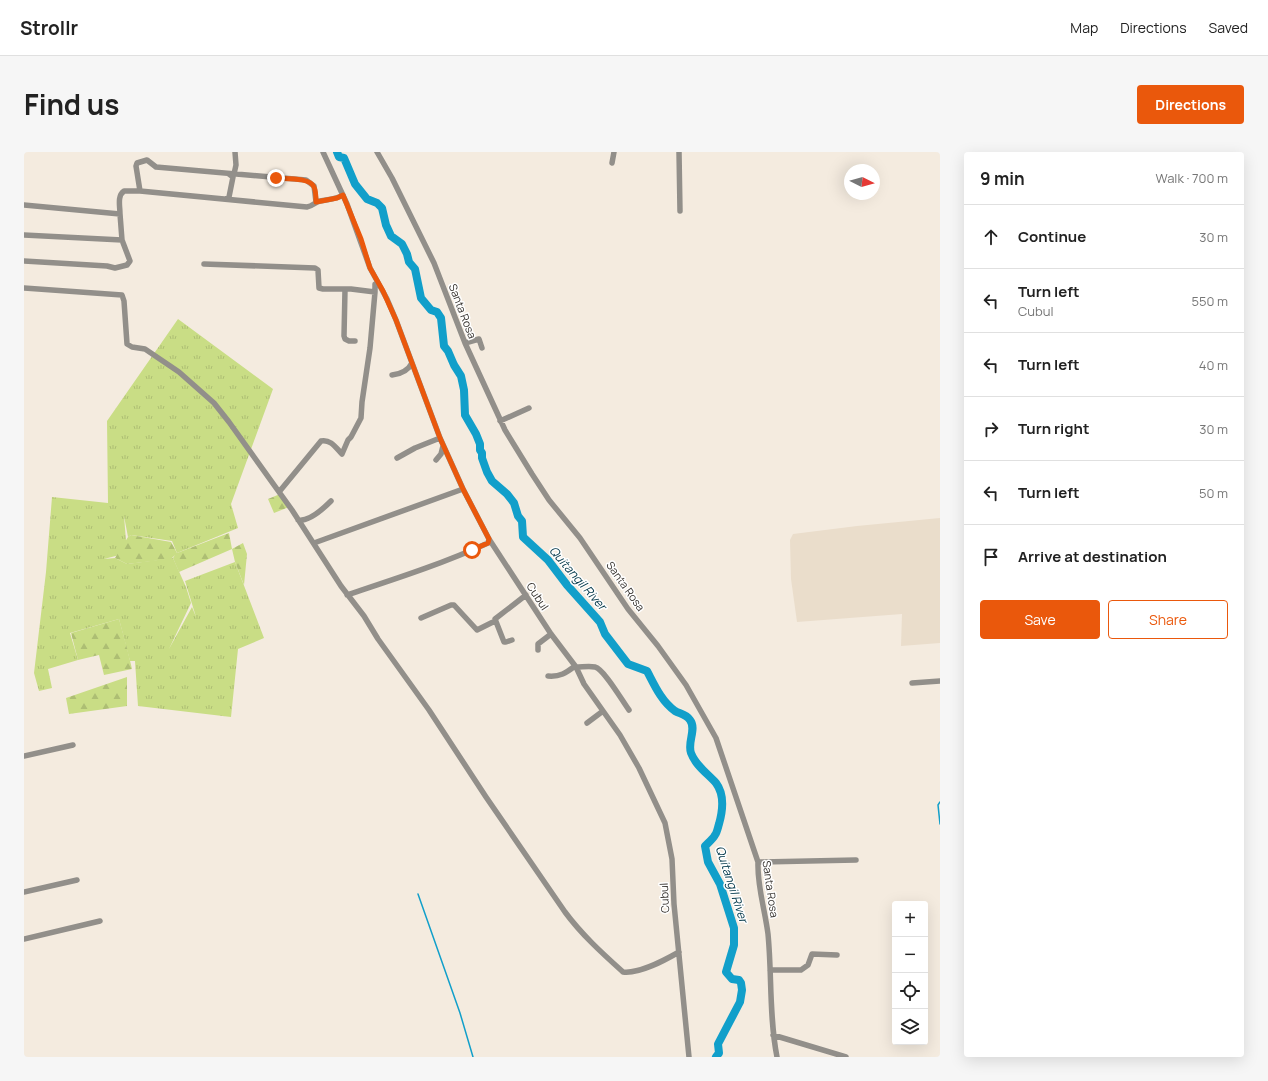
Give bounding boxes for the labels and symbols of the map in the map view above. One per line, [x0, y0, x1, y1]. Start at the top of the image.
north arrow [844, 164, 880, 200]
route end [267, 169, 285, 187]
street label: Santa Rosa [446, 282, 480, 340]
route start [463, 541, 481, 559]
water label: Quitangil River [545, 542, 612, 615]
street label: Santa Rosa [603, 558, 649, 614]
street label: Cubul [524, 579, 552, 613]
water label: Quitangil River [712, 843, 753, 926]
street label: Santa Rosa [760, 860, 782, 918]
street label: Cubul [656, 883, 672, 913]

